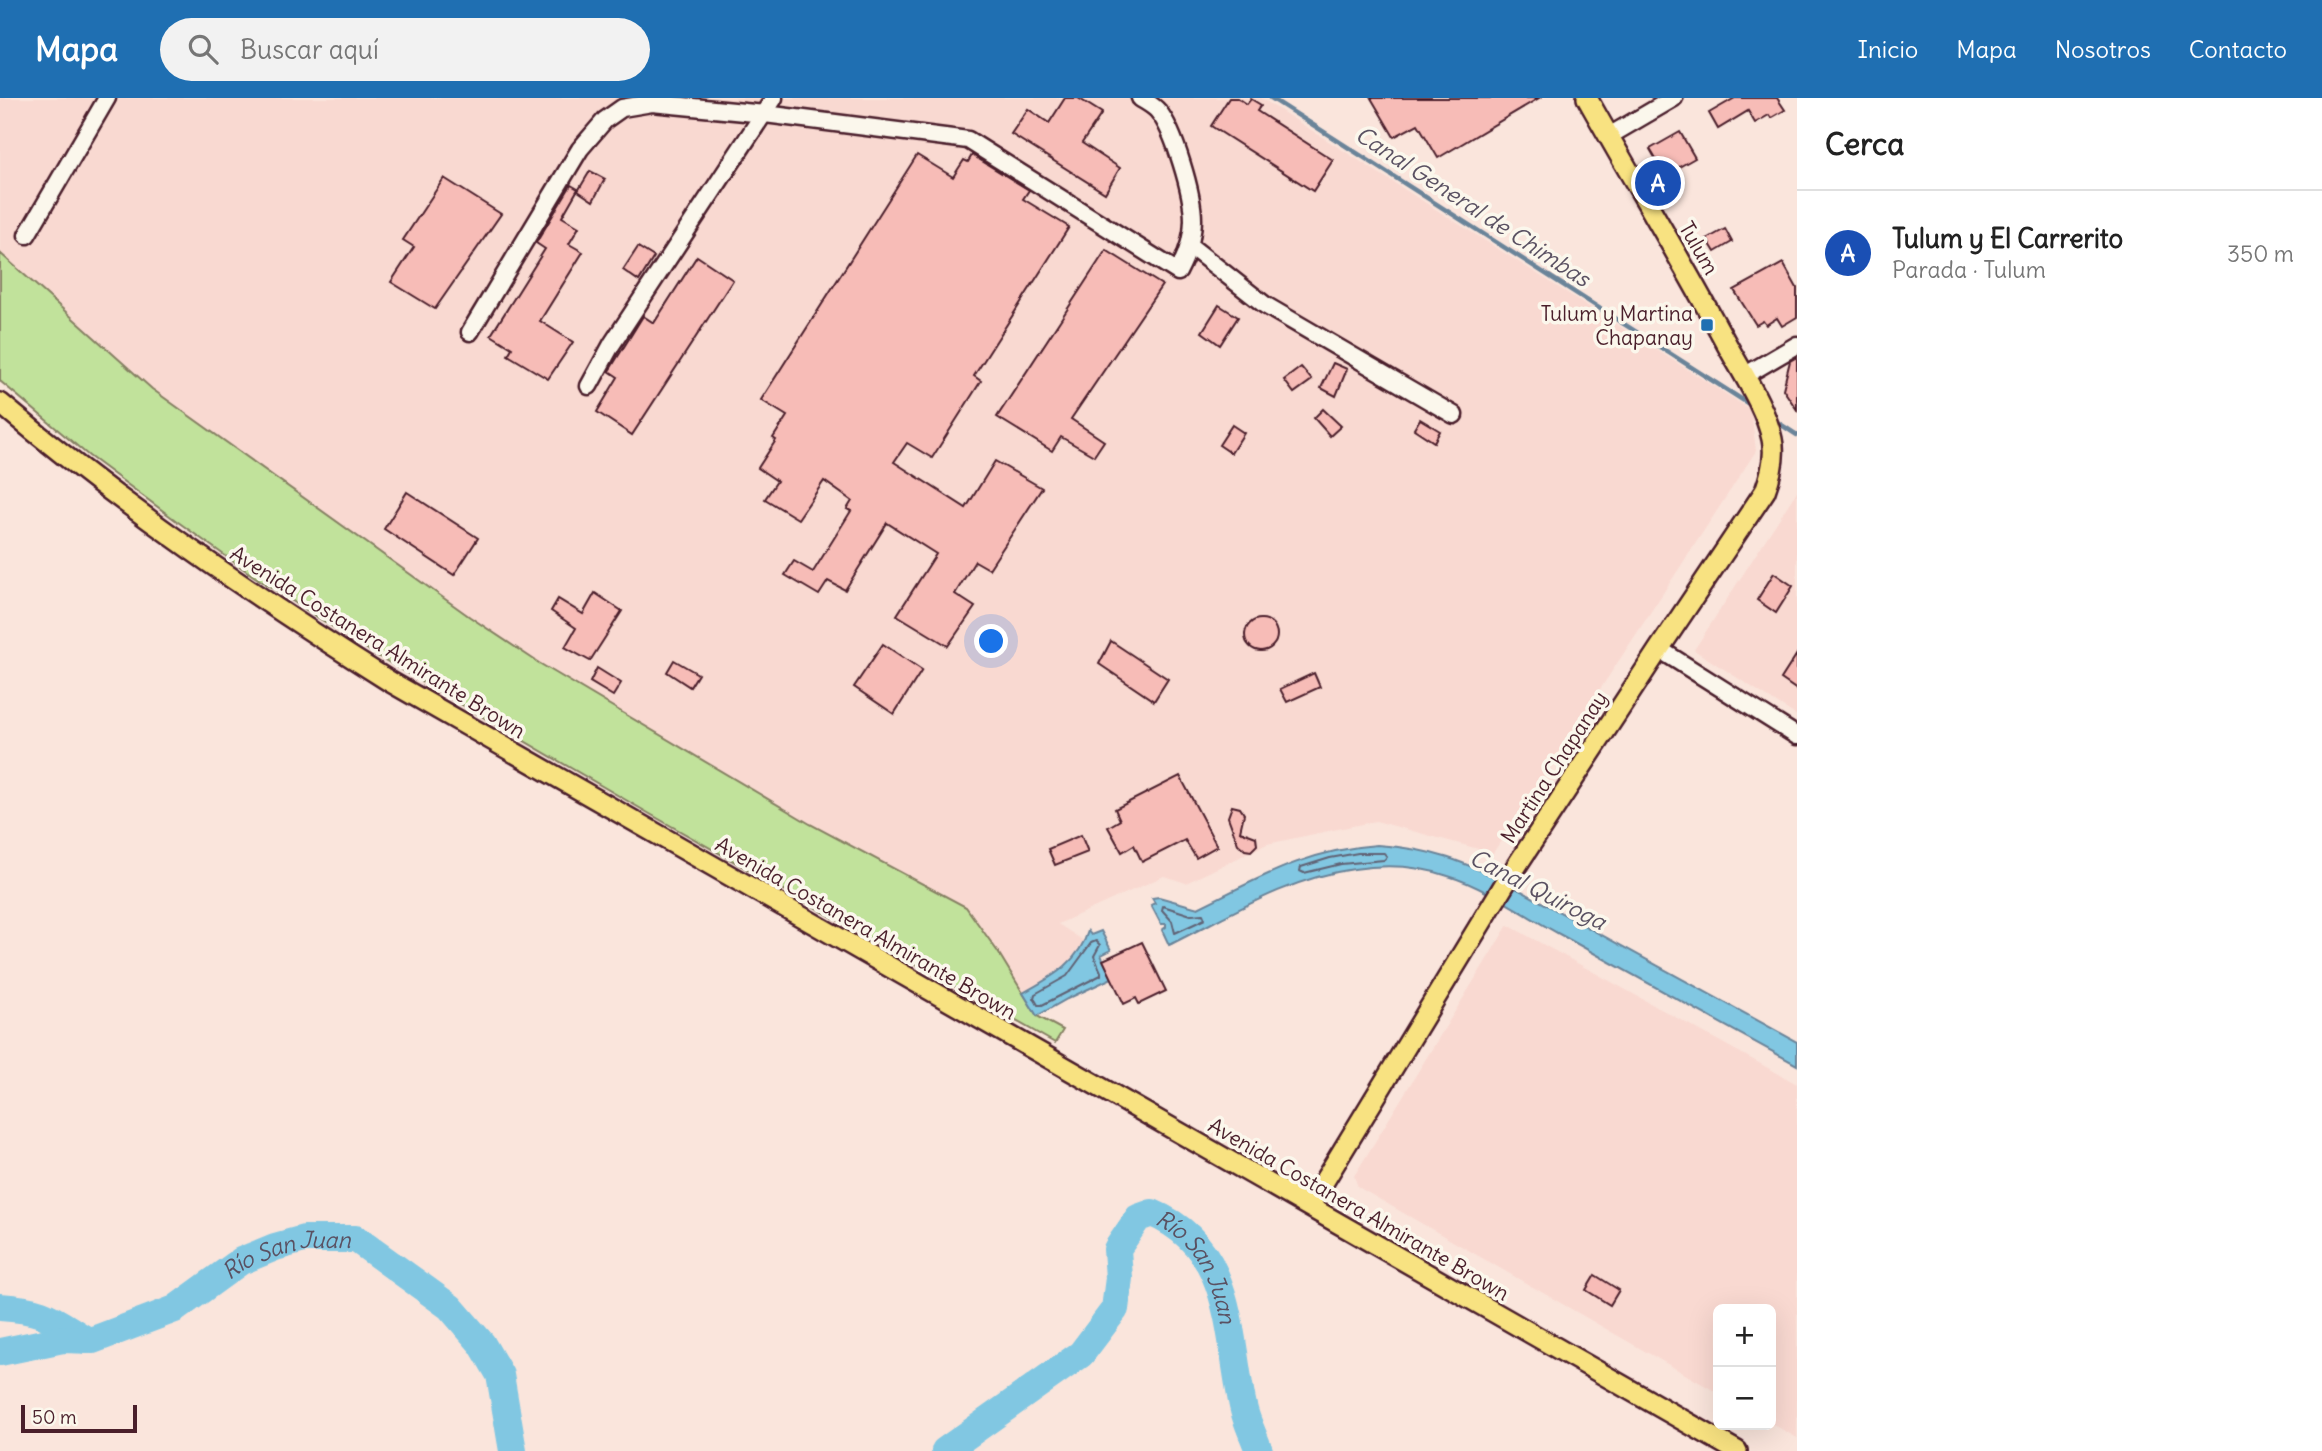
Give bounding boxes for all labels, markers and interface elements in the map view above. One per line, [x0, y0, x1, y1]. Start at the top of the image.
search box [160, 18, 650, 81]
text: Mapa [35, 28, 118, 70]
icon: search [184, 30, 222, 68]
text: Buscar aquí [240, 33, 379, 66]
text: Inicio [1858, 34, 1918, 64]
text: Mapa [1956, 34, 2017, 64]
text: Nosotros [2055, 34, 2151, 64]
text: Contacto [2189, 34, 2287, 64]
water label: Canal General de Chimbas [1350, 119, 1597, 294]
text: Cerca [1825, 125, 1904, 163]
pin: A [1635, 157, 1681, 209]
street label: Tulum [1673, 216, 1725, 280]
text: Tulum y El Carrerito [1892, 222, 2123, 255]
text: A [1841, 239, 1855, 268]
text: 350 m [2227, 239, 2294, 268]
text: Parada · Tulum [1892, 255, 2046, 284]
place label: Tulum y Martina Chapanay [1541, 300, 1693, 351]
marker: Tulum y Martina Chapanay [1699, 317, 1715, 333]
street label: Avenida Costanera Almirante Brown [225, 540, 531, 744]
your location [974, 624, 1008, 658]
street label: Martina Chapanay [1495, 686, 1613, 848]
street label: Avenida Costanera Almirante Brown [711, 830, 1021, 1026]
water label: Canal Quiroga [1465, 842, 1613, 937]
street label: Avenida Costanera Almirante Brown [1204, 1111, 1514, 1307]
water label: Río San Juan [1151, 1203, 1243, 1327]
water label: Río San Juan [216, 1225, 351, 1285]
map controls [1713, 1304, 1776, 1430]
button: + [1713, 1304, 1776, 1367]
button: − [1713, 1367, 1776, 1430]
scale bar [21, 1402, 136, 1434]
text: 50 m [32, 1405, 77, 1429]

